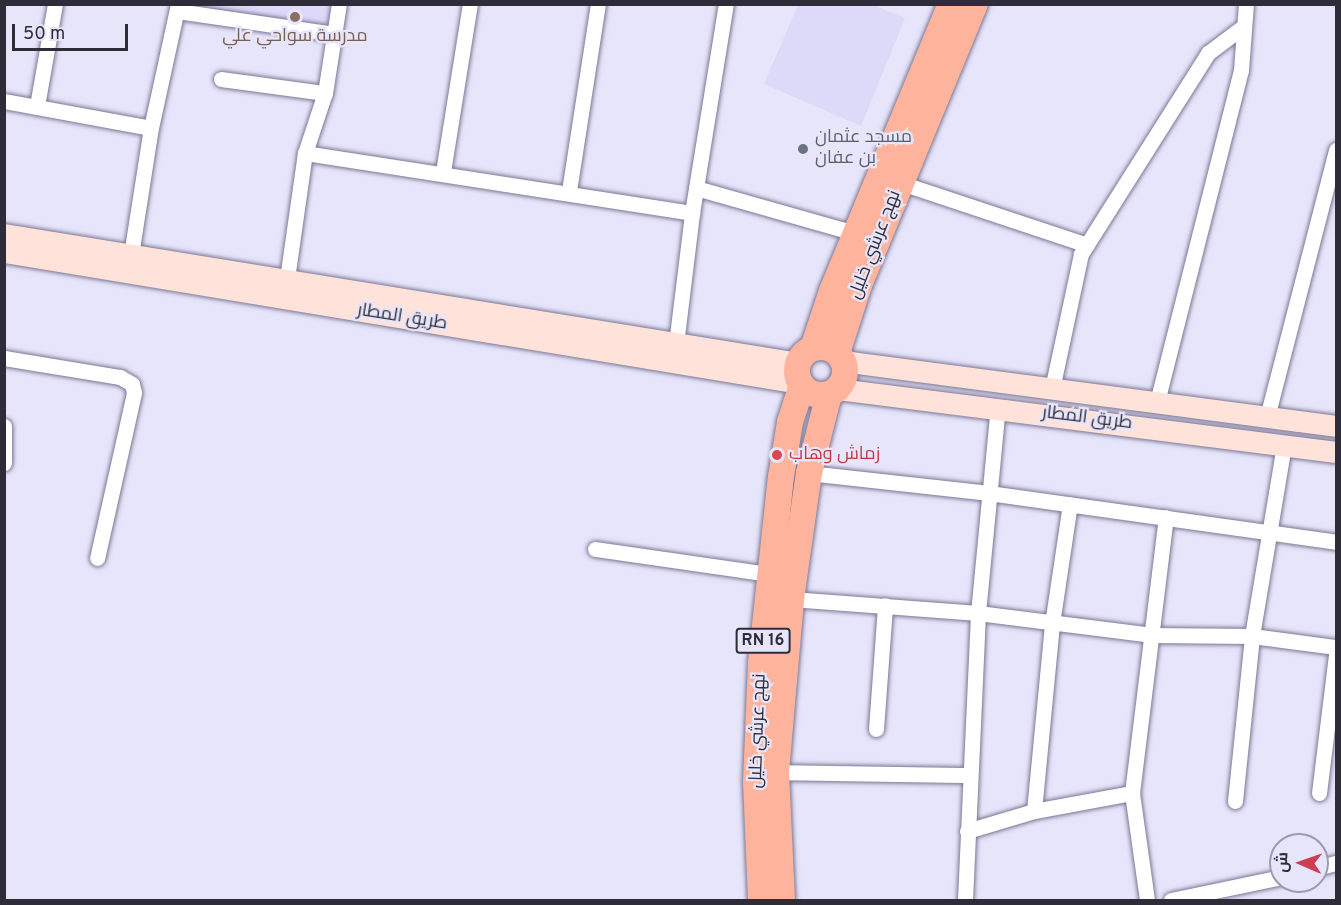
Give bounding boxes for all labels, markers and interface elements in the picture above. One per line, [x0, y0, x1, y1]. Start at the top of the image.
marker: مدرسة سواحي علي [288, 10, 302, 24]
scale bar [15, 12, 130, 50]
text: 50 m [23, 23, 65, 46]
place label: مدرسة سواحي علي [222, 26, 368, 48]
place label: مسجد عثمان بن عفان [815, 128, 912, 170]
marker: مسجد عثمان بن عفان [796, 142, 810, 156]
street label: نهج عرشي خليل [845, 187, 907, 303]
street label: طريق المطار [355, 300, 449, 336]
street label: طريق المطار [1041, 403, 1133, 435]
place label: زماش وهاب [789, 444, 880, 466]
marker: زماش وهاب [770, 448, 784, 462]
road number: RN 16 [734, 628, 792, 654]
street label: نهج عرشي خليل [746, 673, 772, 789]
north arrow [1269, 833, 1329, 893]
text: ش [1273, 852, 1293, 873]

